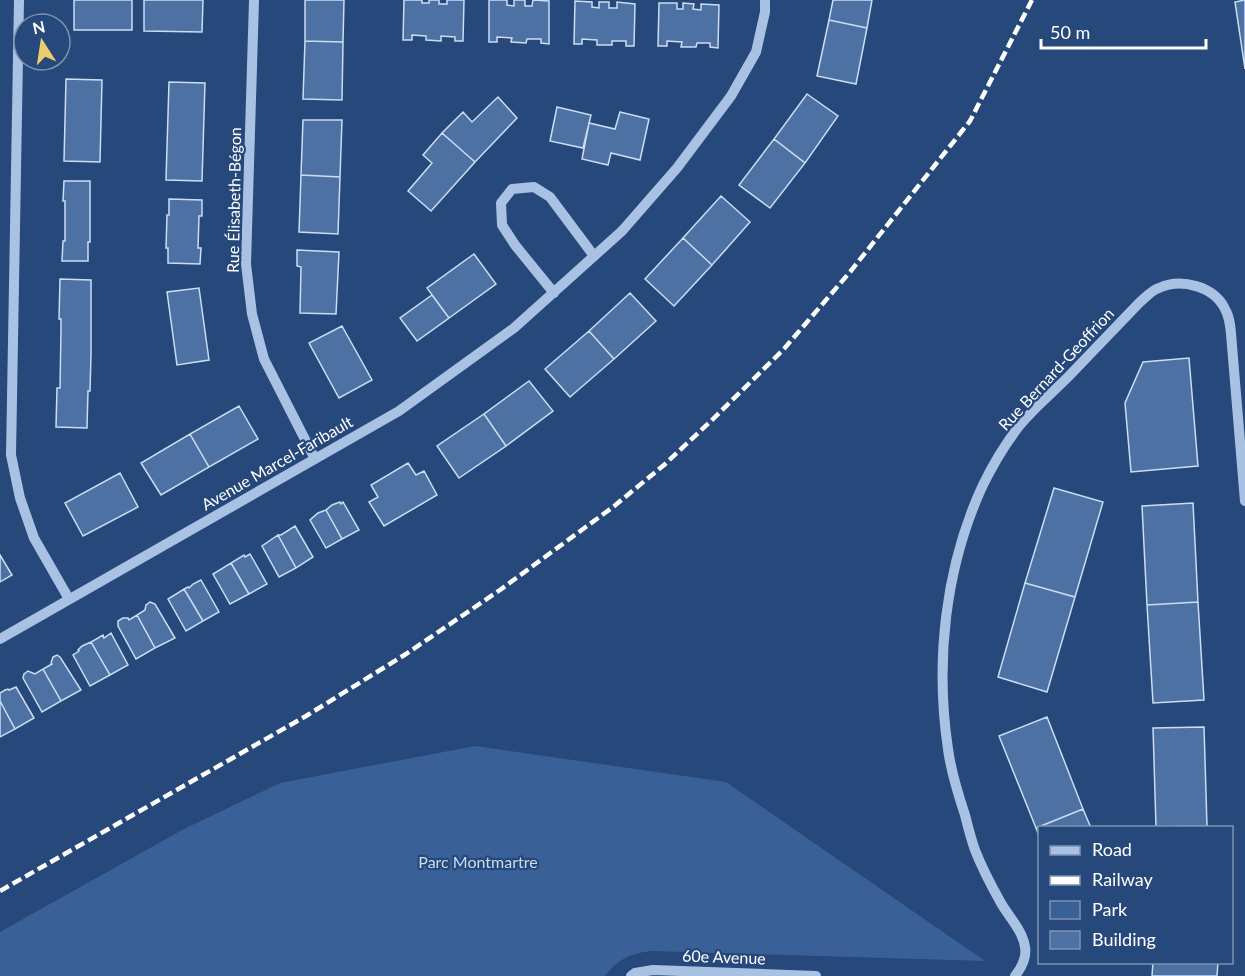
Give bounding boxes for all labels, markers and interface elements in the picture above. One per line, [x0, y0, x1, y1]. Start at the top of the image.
north arrow [12, 12, 72, 72]
scale bar [1041, 12, 1206, 50]
text: N [31, 16, 47, 37]
text: 50 m [1050, 21, 1090, 43]
street label: Rue Élisabeth-Bégon [223, 127, 244, 273]
street label: Rue Bernard-Geoffrion [994, 304, 1117, 434]
street label: Avenue Marcel-Faribault [198, 411, 356, 514]
legend [1038, 826, 1233, 964]
text: Road [1092, 838, 1132, 860]
park label: Parc Montmartre [418, 852, 538, 871]
text: Railway [1092, 868, 1153, 890]
text: Park [1092, 898, 1128, 920]
text: Building [1092, 928, 1156, 950]
street label: 60e Avenue [682, 946, 766, 967]

